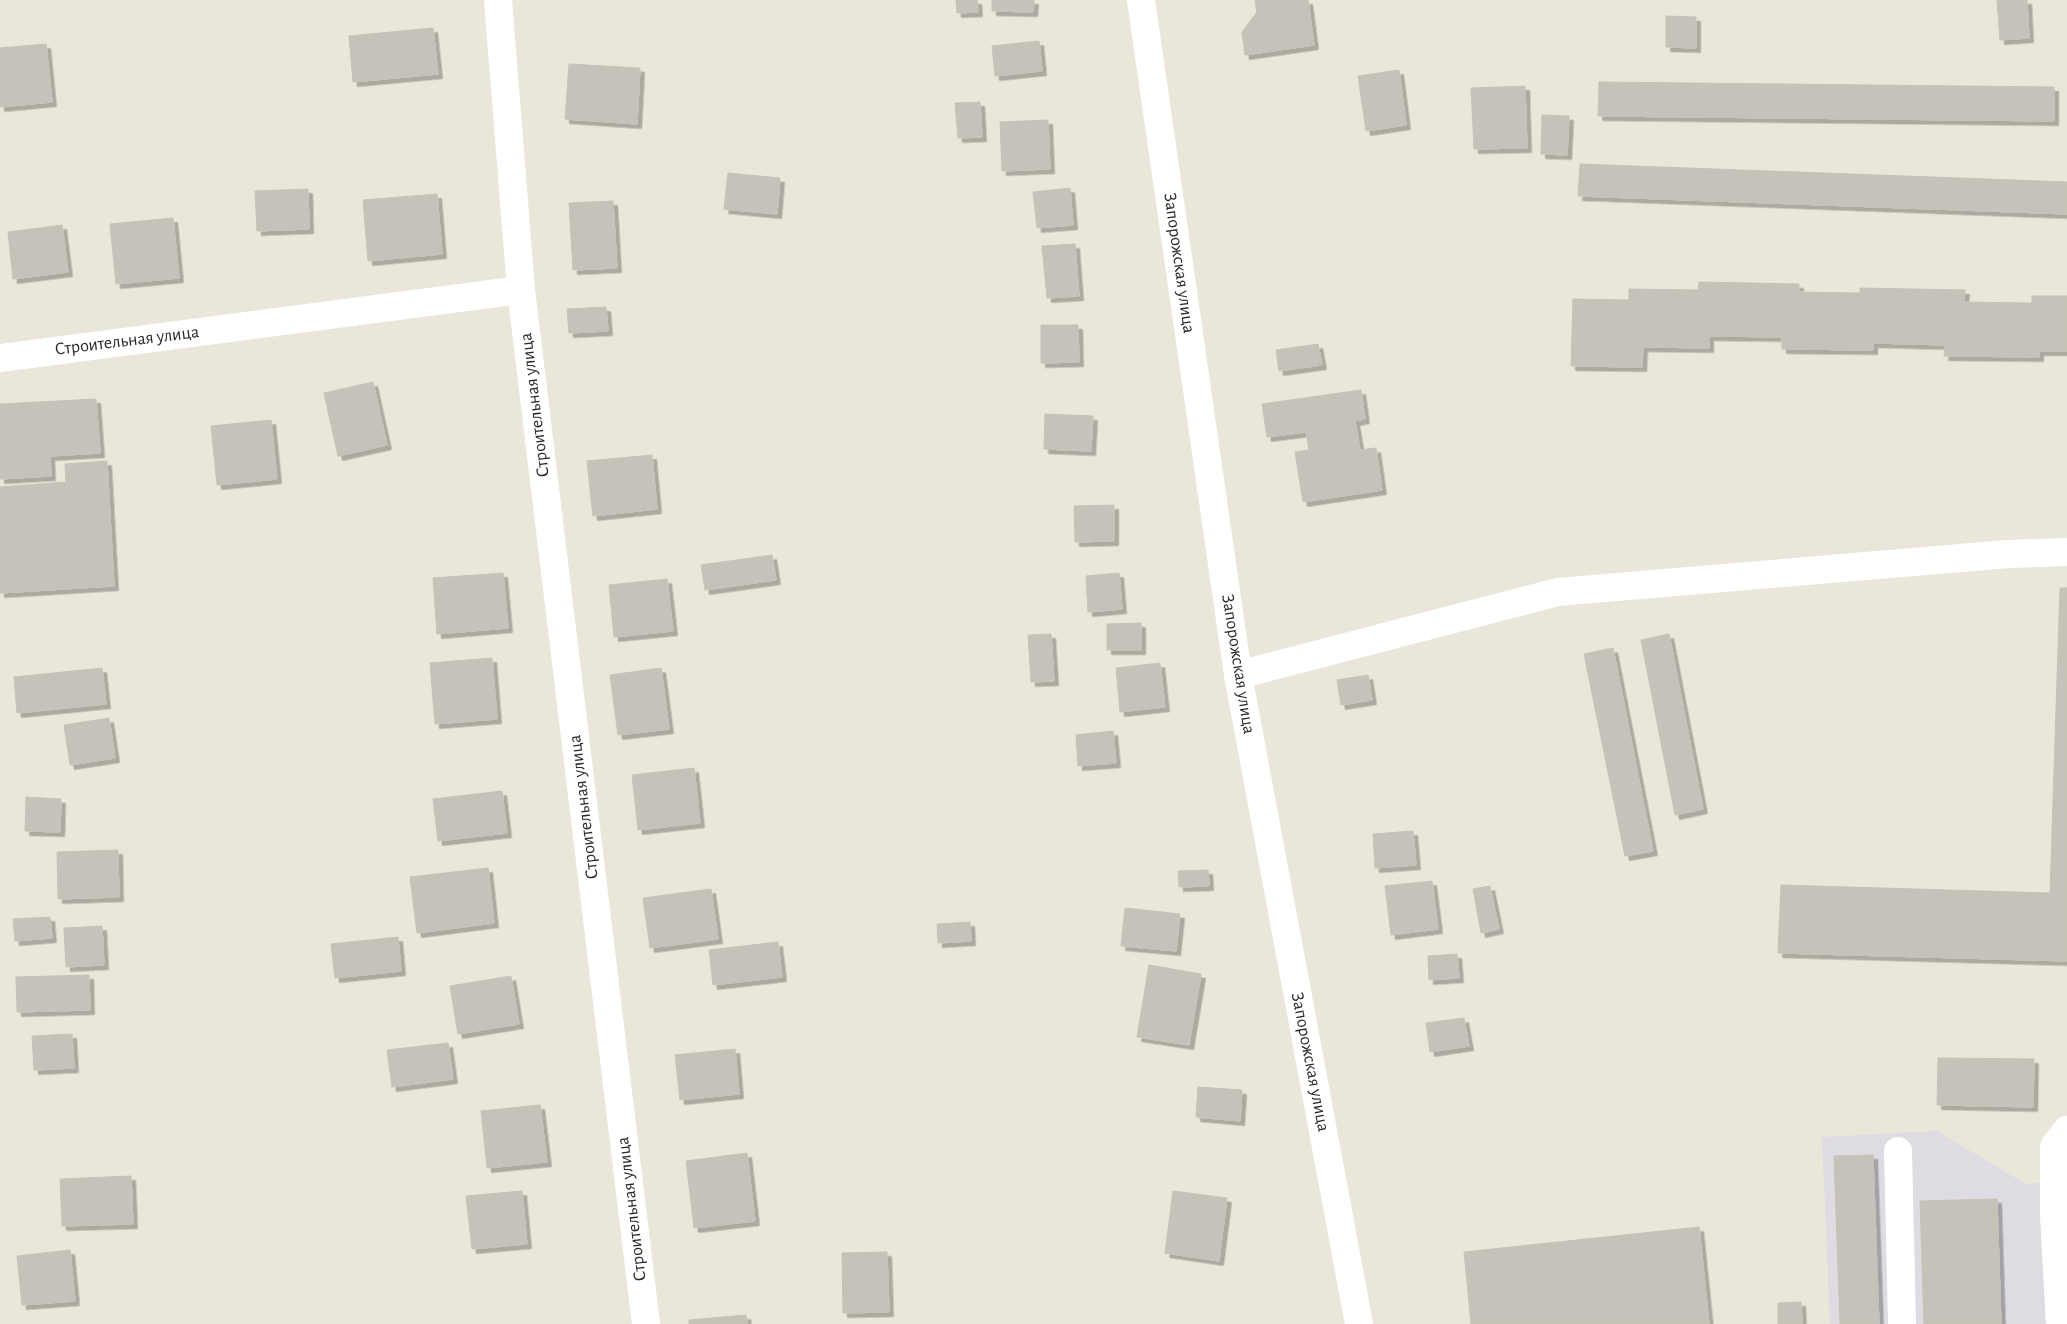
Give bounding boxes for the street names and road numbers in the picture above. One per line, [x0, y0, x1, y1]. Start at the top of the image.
street label: Запорожская улица [1160, 192, 1198, 334]
street label: Строительная улица [54, 323, 200, 359]
street label: Строительная улица [517, 332, 553, 478]
street label: Запорожская улица [1218, 593, 1258, 735]
street label: Строительная улица [566, 734, 602, 880]
street label: Запорожская улица [1288, 991, 1332, 1133]
street label: Строительная улица [614, 1136, 650, 1282]

